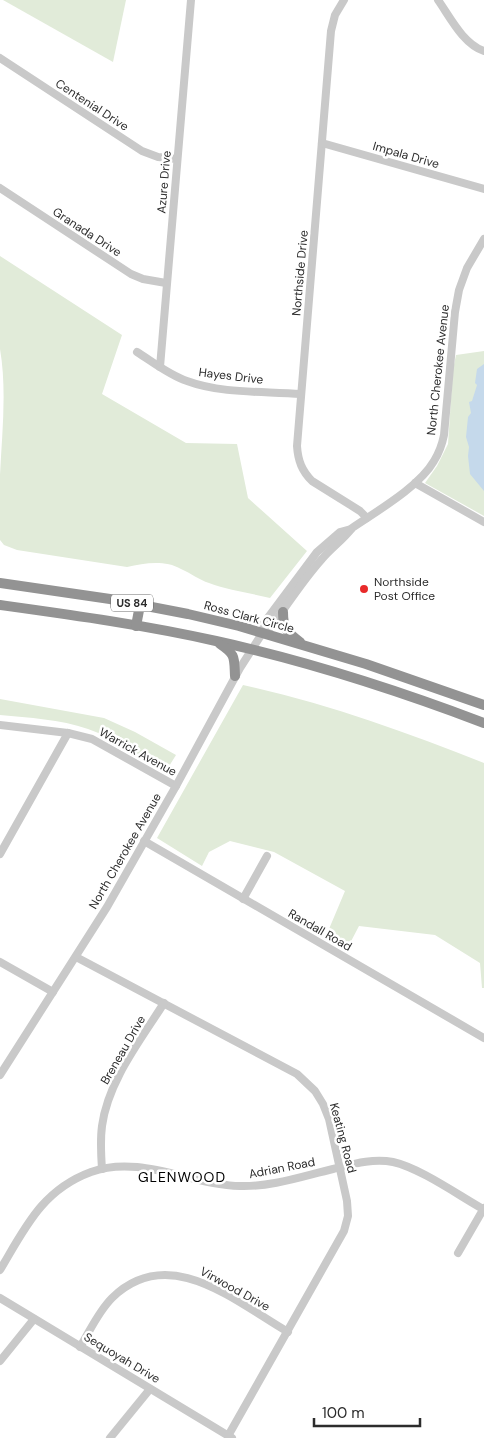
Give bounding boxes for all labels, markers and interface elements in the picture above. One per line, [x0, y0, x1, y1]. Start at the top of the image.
street label: Centenial Drive [52, 75, 132, 135]
street label: Impala Drive [371, 138, 441, 172]
street label: Azure Drive [153, 150, 175, 214]
street label: Granada Drive [49, 204, 125, 260]
street label: Northside Drive [288, 229, 312, 317]
street label: North Cherokee Avenue [423, 304, 453, 436]
street label: Hayes Drive [198, 364, 264, 388]
place label: Northside Post Office [374, 574, 435, 604]
marker: Northside Post Office [358, 583, 370, 595]
road number: US 84 [111, 594, 153, 612]
street label: Ross Clark Circle [202, 597, 296, 637]
street label: Warrick Avenue [96, 724, 180, 780]
street label: North Cherokee Avenue [85, 790, 165, 912]
street label: Randall Road [285, 905, 355, 955]
street label: Breneau Drive [97, 1013, 149, 1087]
street label: Keating Road [326, 1101, 360, 1175]
street label: Adrian Road [248, 1154, 316, 1182]
district label: GLENWOOD [138, 1168, 226, 1186]
street label: Virwood Drive [197, 1263, 273, 1315]
street label: Sequoyah Drive [81, 1329, 163, 1387]
scale bar [314, 1396, 420, 1428]
text: 100 m [322, 1403, 365, 1423]

